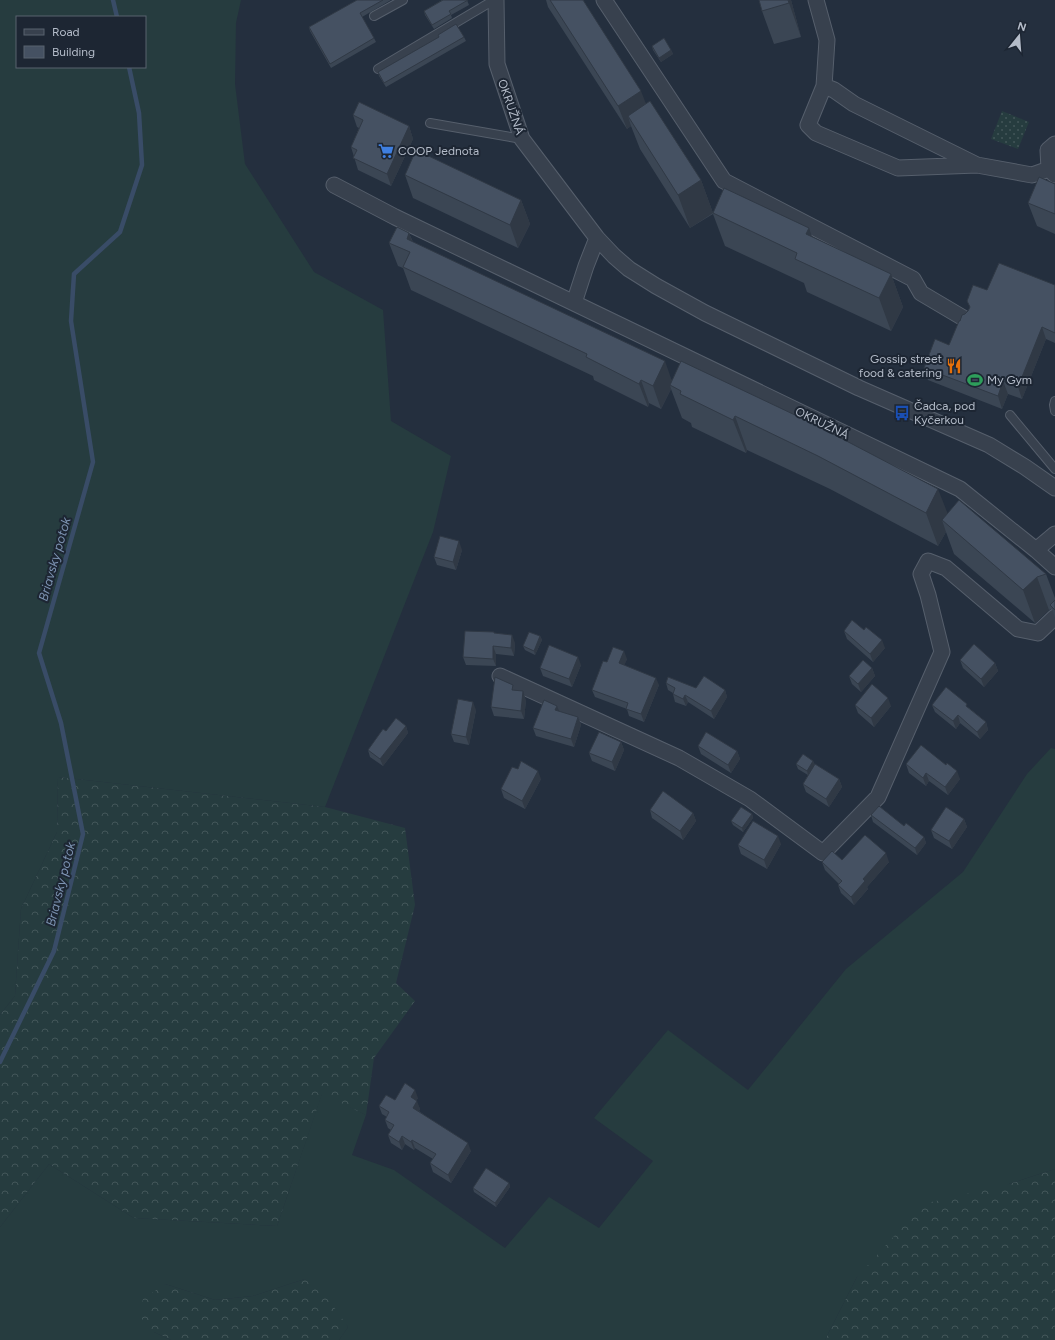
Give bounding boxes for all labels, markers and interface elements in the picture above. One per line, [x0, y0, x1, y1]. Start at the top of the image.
legend [16, 16, 146, 68]
north arrow [999, 16, 1039, 56]
text: N [1016, 19, 1028, 34]
text: Road [52, 25, 80, 39]
text: Building [52, 45, 95, 59]
street label: OKRUŽNÁ [495, 77, 527, 137]
supermarket icon: COOP Jednota [377, 142, 395, 160]
place label: COOP Jednota [398, 144, 479, 158]
place label: Gossip street food & catering [859, 352, 942, 380]
restaurant icon: Gossip street food & catering [945, 357, 963, 375]
sports icon: My Gym [966, 371, 984, 389]
place label: My Gym [987, 373, 1032, 387]
place label: Čadca, pod Kyčerkou [914, 399, 975, 427]
street label: OKRUŽNÁ [793, 404, 851, 442]
bus stop icon: Čadca, pod Kyčerkou [893, 404, 911, 422]
water label: Briavsky potok [35, 515, 74, 603]
water label: Briavsky potok [43, 840, 78, 928]

